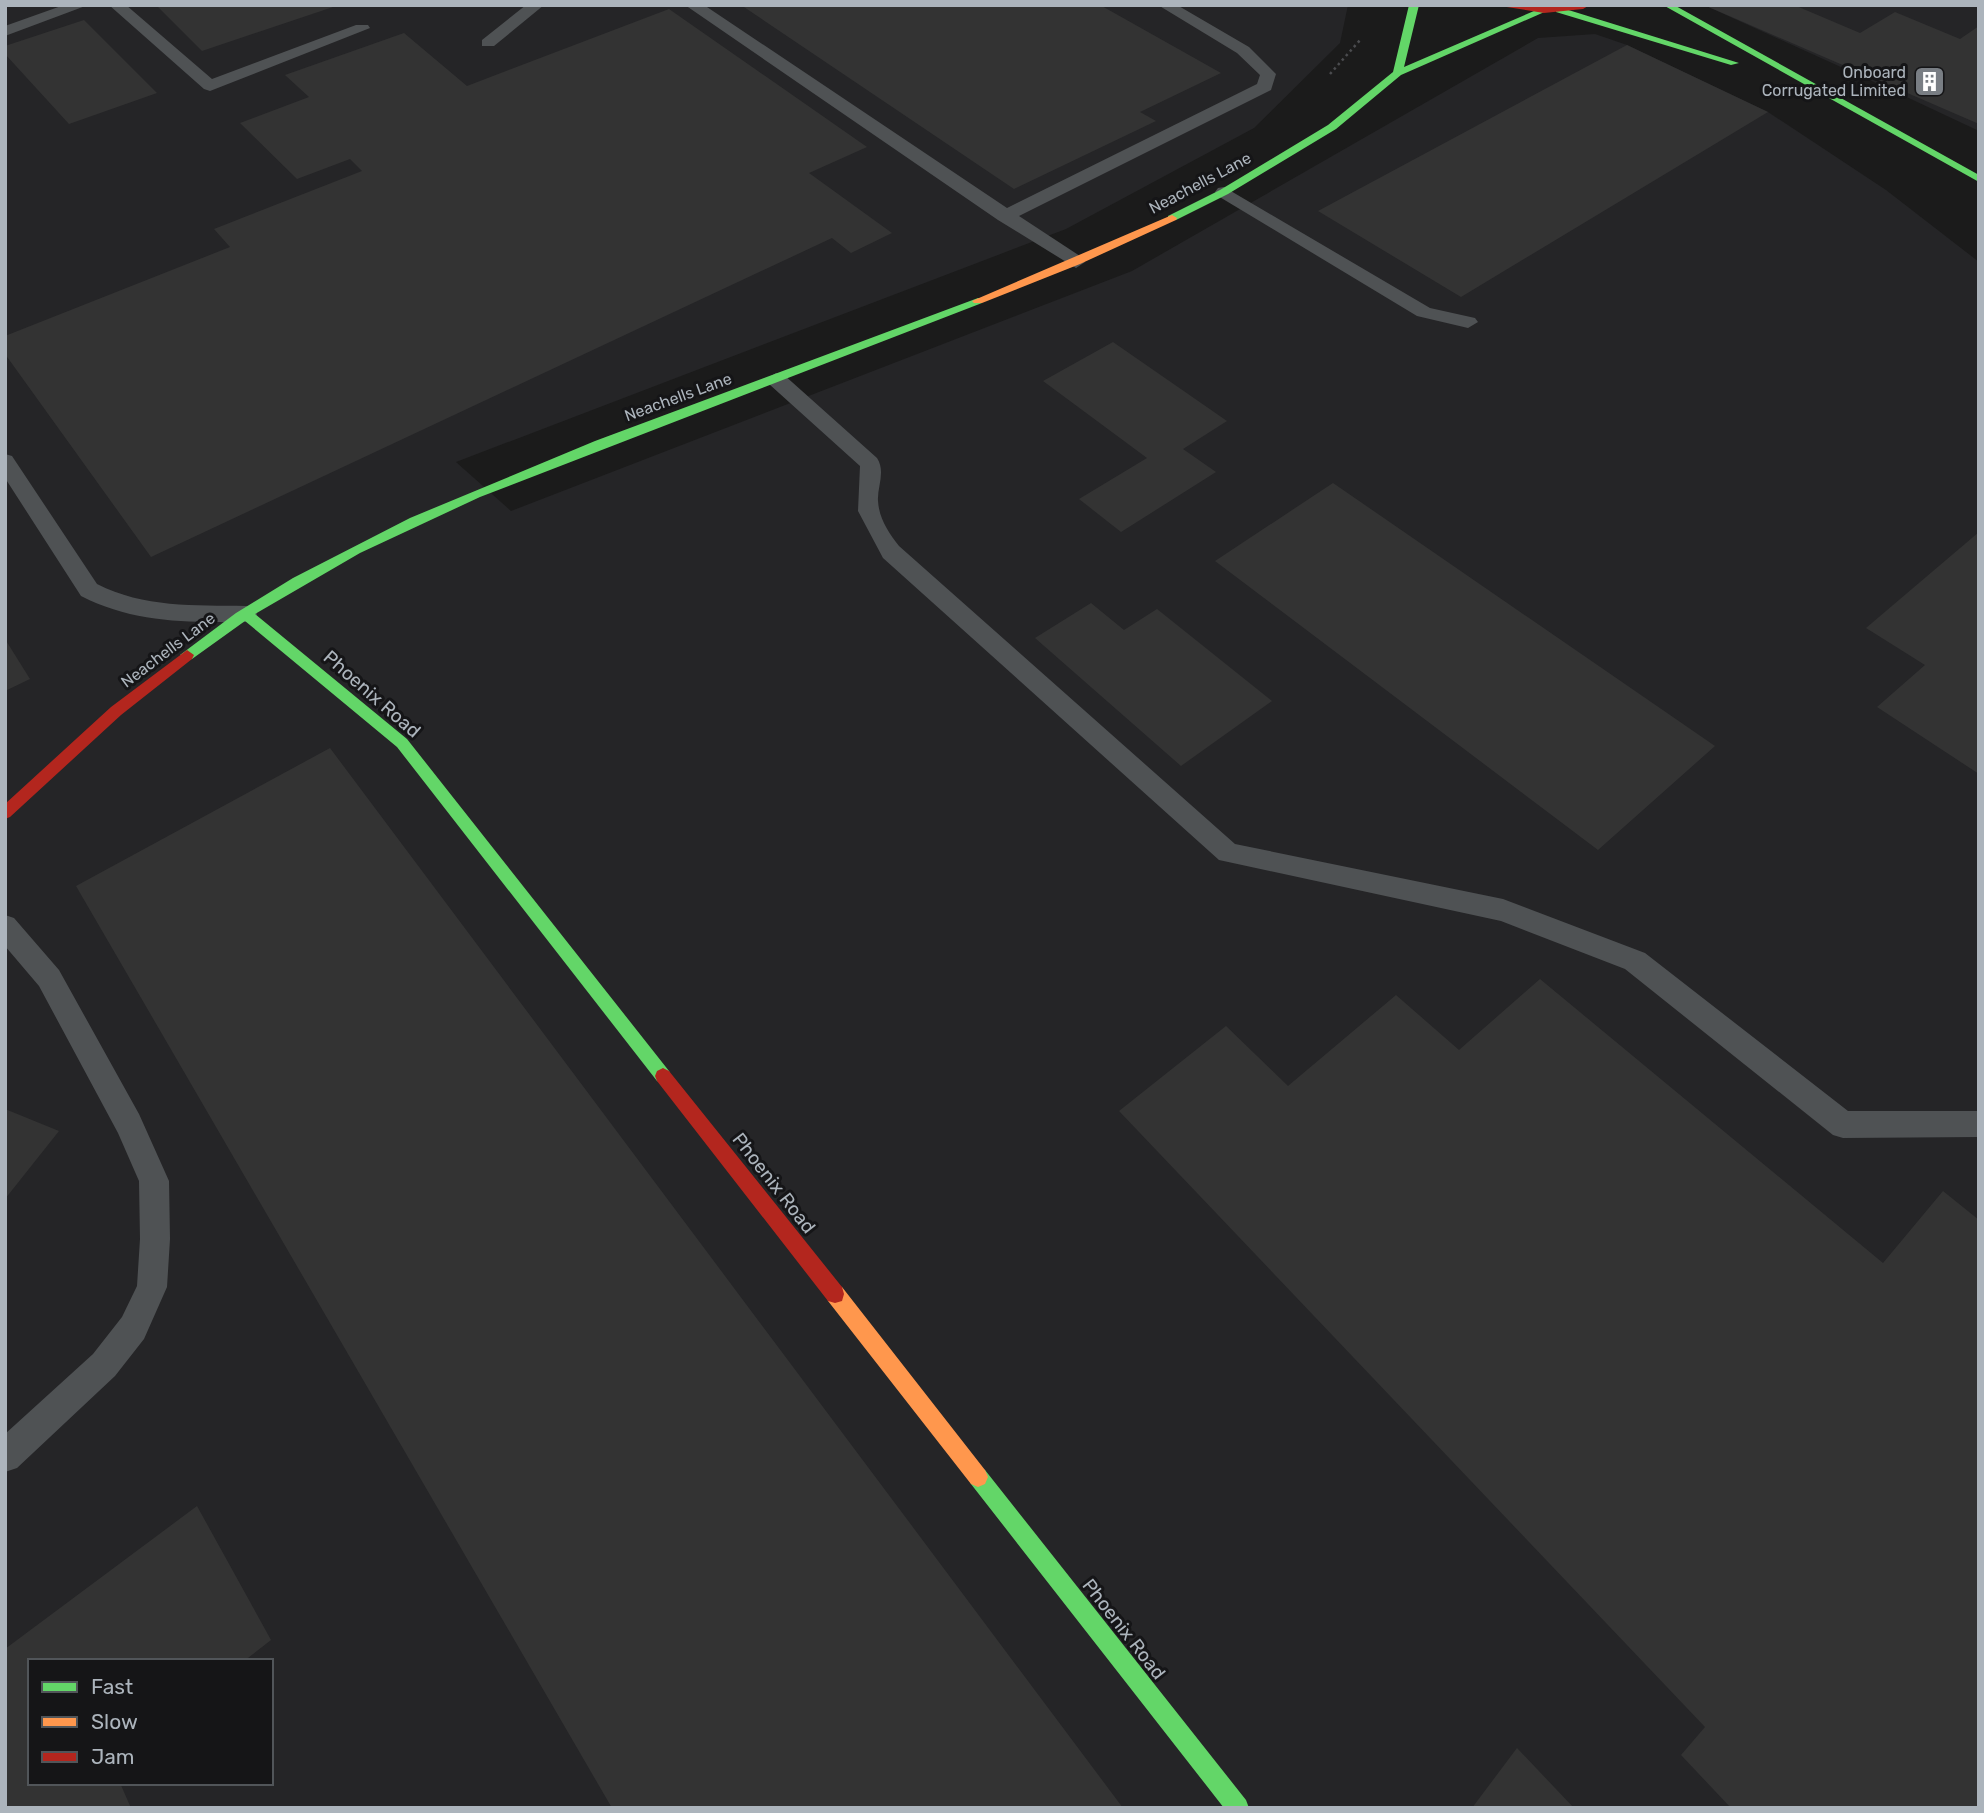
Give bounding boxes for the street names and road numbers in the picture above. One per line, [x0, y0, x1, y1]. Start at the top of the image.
street label: Neachells Lane [1146, 148, 1254, 218]
street label: Neachells Lane [622, 369, 734, 425]
street label: Neachells Lane [117, 608, 219, 692]
street label: Phoenix Road [319, 646, 425, 742]
street label: Phoenix Road [728, 1128, 820, 1238]
street label: Phoenix Road [1078, 1574, 1170, 1684]

